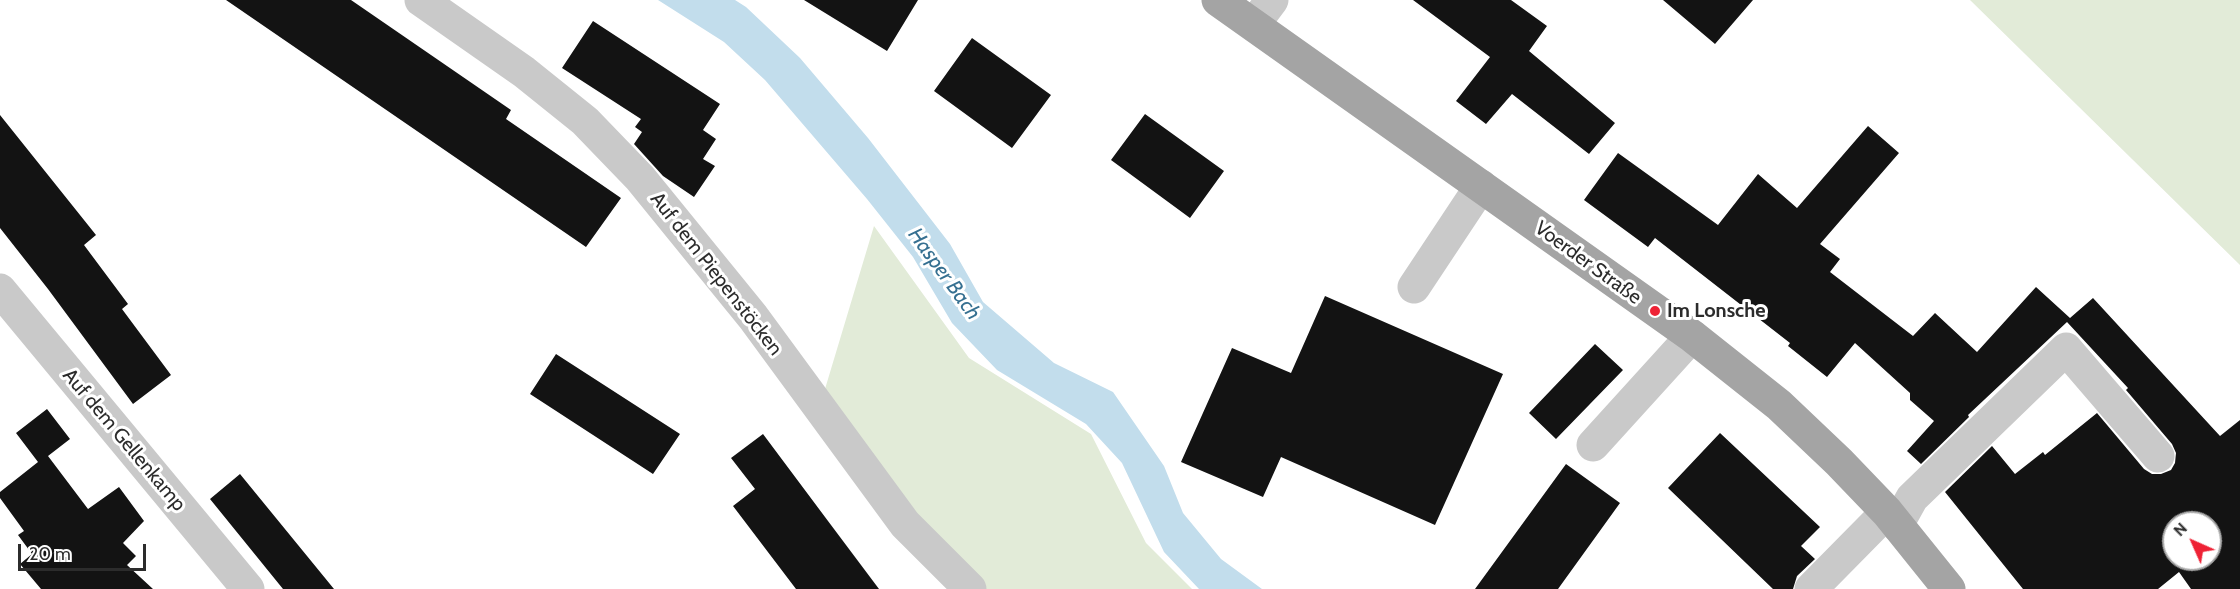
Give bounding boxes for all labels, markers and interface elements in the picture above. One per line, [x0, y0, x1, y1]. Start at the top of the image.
street label: Auf dem Piepenstöcken [645, 188, 787, 360]
street label: Voerder Straße [1530, 216, 1646, 310]
water label: Hasper Bach [902, 223, 986, 325]
place label: Im Lonsche [1667, 299, 1766, 323]
marker: Im Lonsche [1648, 304, 1662, 318]
street label: Auf dem Gellenkamp [57, 364, 191, 516]
north arrow [2162, 511, 2222, 571]
text: N [2170, 519, 2191, 540]
scale bar [21, 532, 148, 570]
text: 20 m [29, 543, 71, 565]

